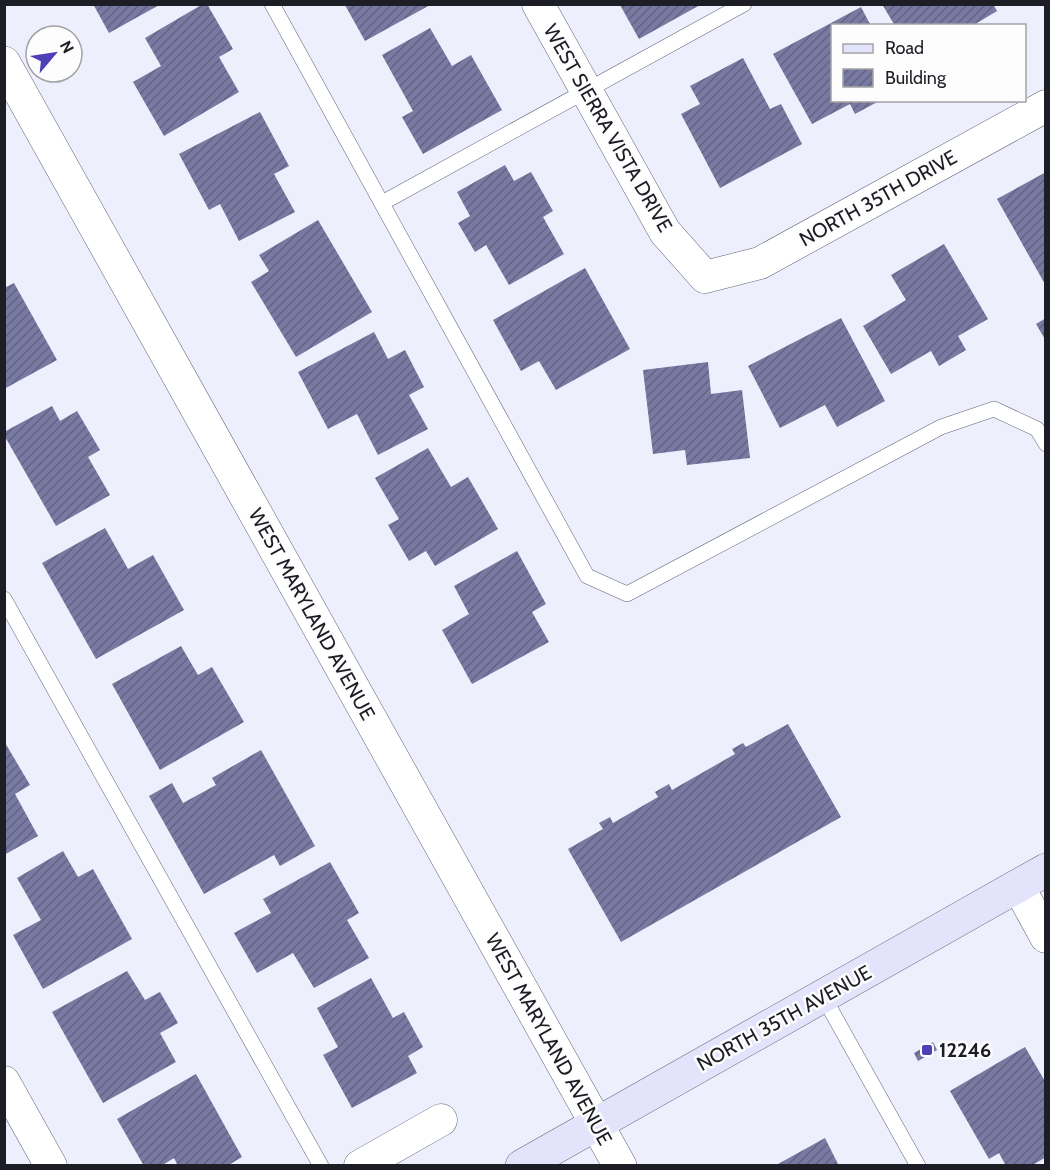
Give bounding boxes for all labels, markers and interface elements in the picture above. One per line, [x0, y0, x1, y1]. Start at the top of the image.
street label: WEST SIERRA VISTA DRIVE [539, 20, 677, 236]
north arrow [24, 24, 84, 84]
legend [831, 24, 1026, 102]
text: N [56, 37, 78, 57]
text: Road [885, 37, 924, 59]
text: Building [885, 67, 947, 89]
street label: NORTH 35TH DRIVE [795, 145, 961, 251]
street label: WEST MARYLAND AVENUE [244, 504, 380, 724]
street label: WEST MARYLAND AVENUE [481, 929, 617, 1149]
street label: NORTH 35TH AVENUE [693, 960, 875, 1076]
place label: 12246 [939, 1038, 991, 1062]
marker: 12246 [920, 1043, 934, 1057]

